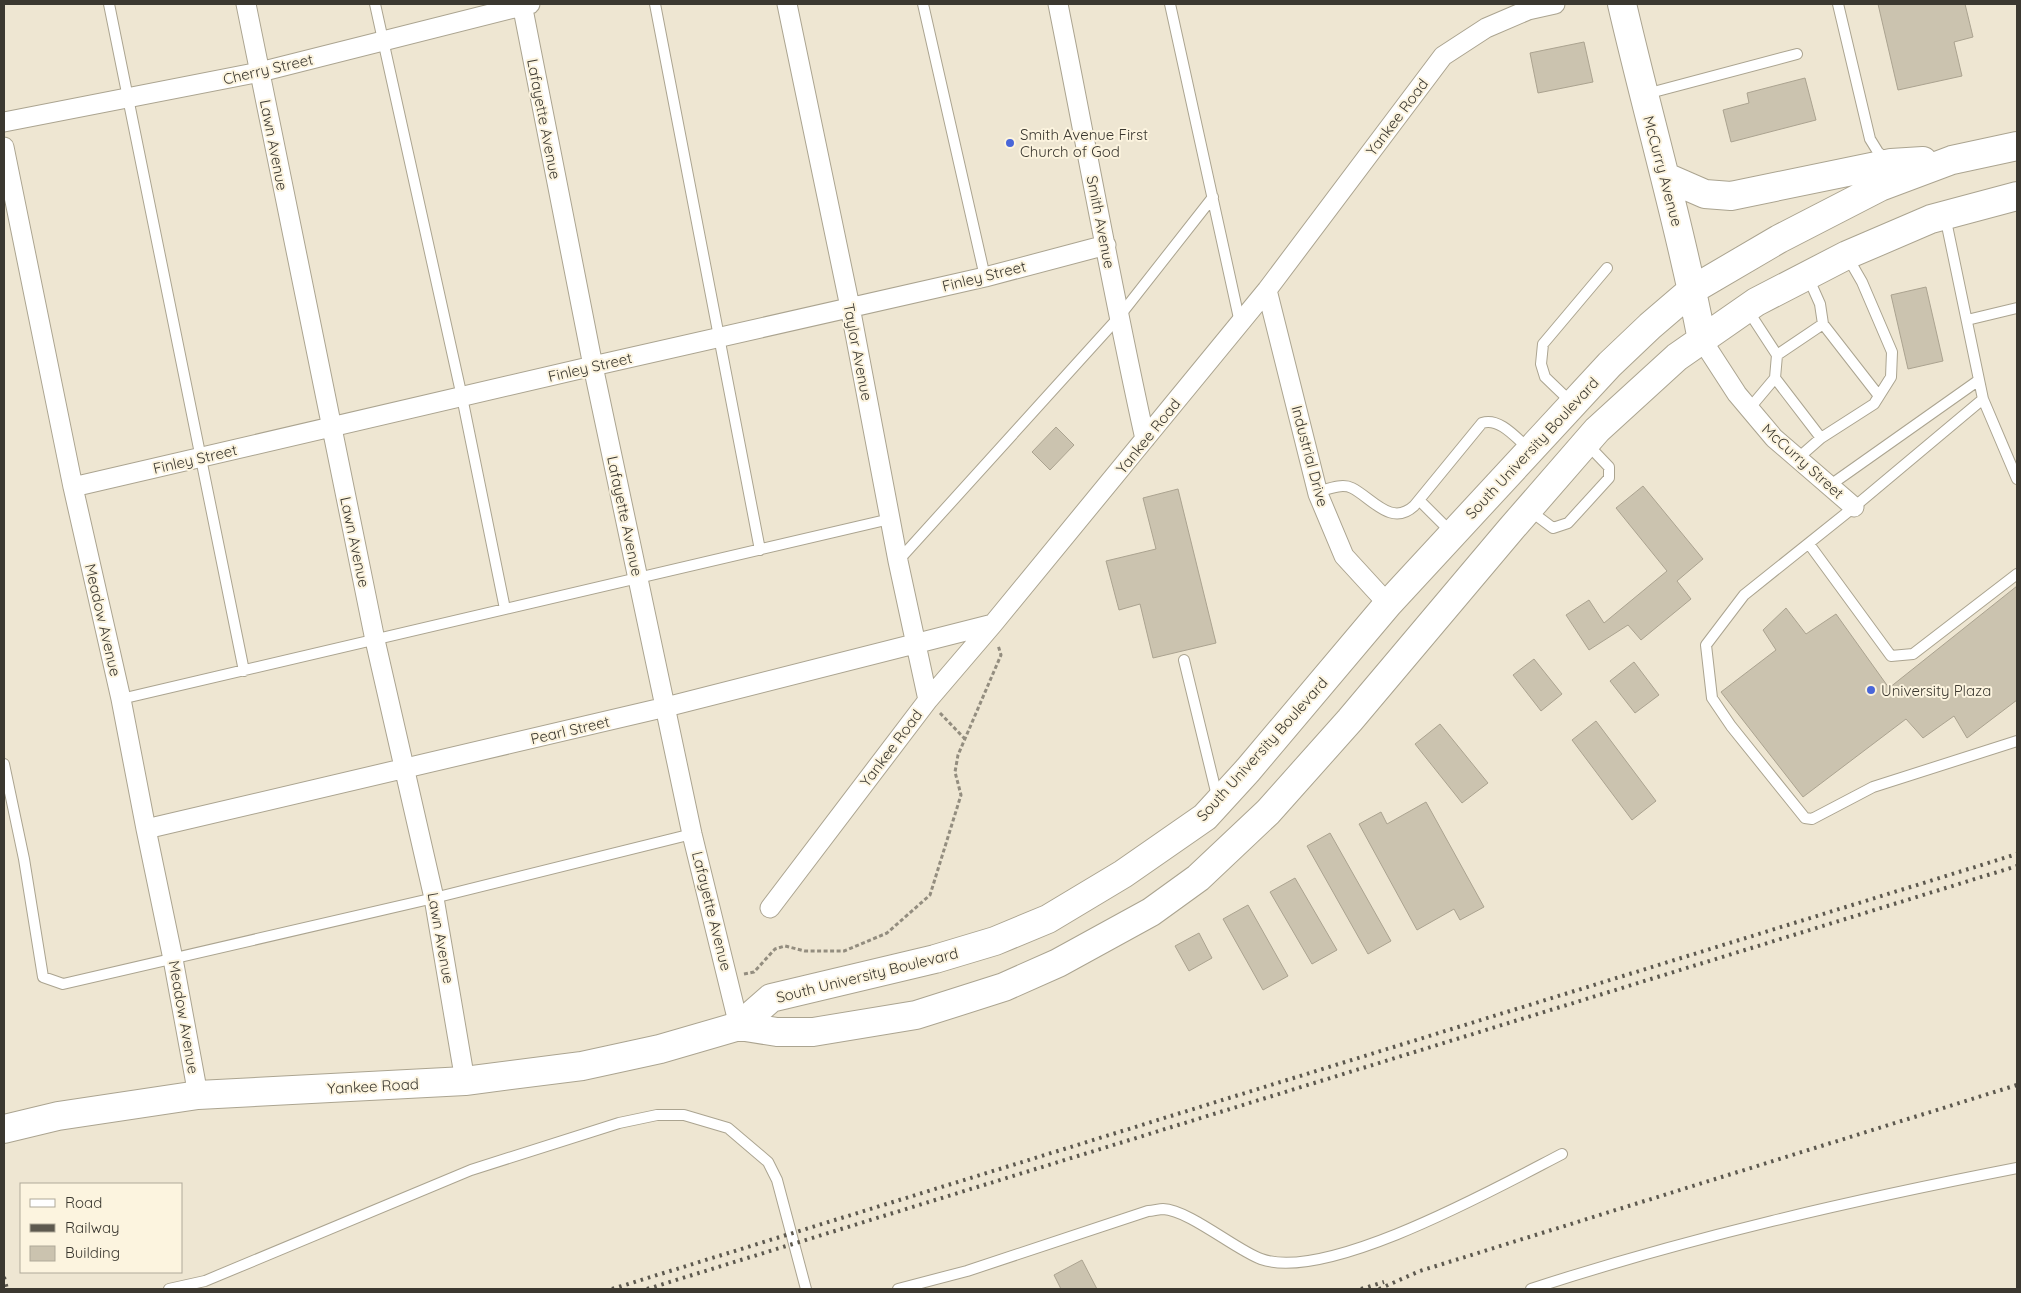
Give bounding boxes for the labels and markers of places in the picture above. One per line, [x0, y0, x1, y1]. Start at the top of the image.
place label: Smith Avenue First Church of God [1020, 125, 1148, 161]
marker: Smith Avenue First Church of God [1004, 137, 1016, 149]
place label: University Plaza [1881, 681, 1991, 700]
marker: University Plaza [1865, 684, 1877, 696]

